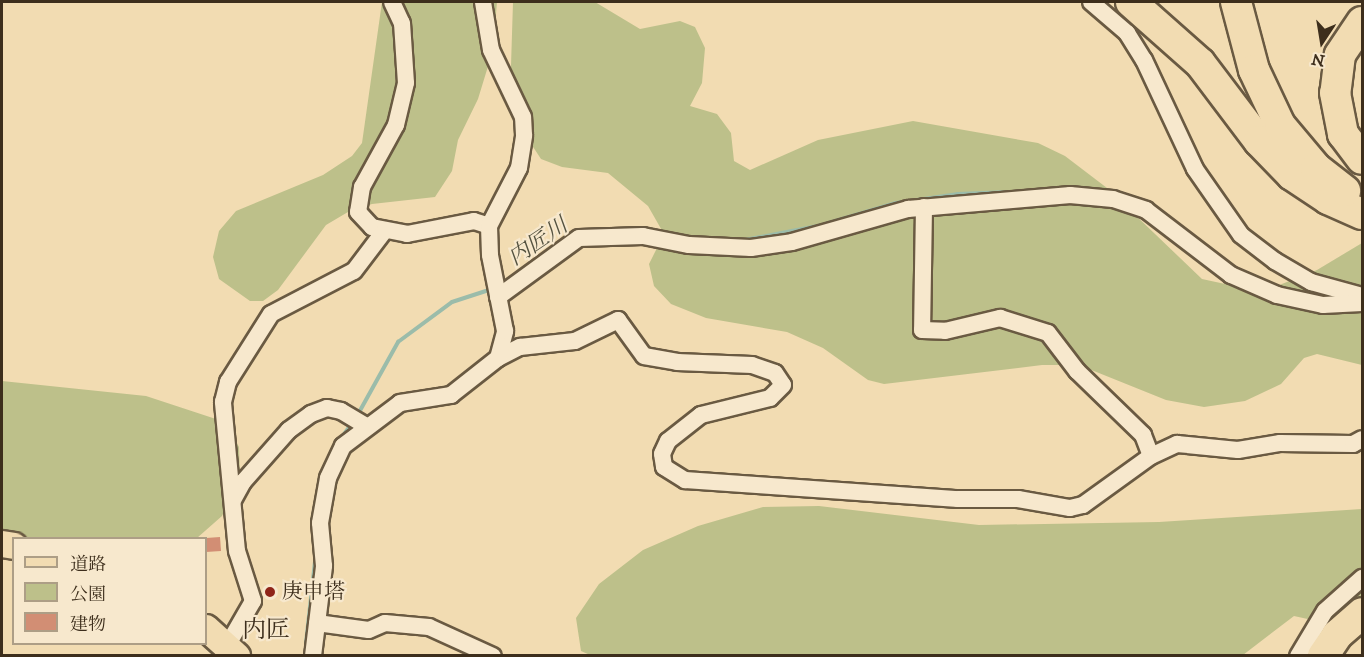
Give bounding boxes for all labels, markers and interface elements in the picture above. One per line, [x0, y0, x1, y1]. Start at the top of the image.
north arrow [1292, 12, 1352, 72]
text: N [1310, 48, 1327, 71]
water label: 内匠川 [503, 213, 573, 271]
legend [12, 537, 207, 645]
text: 道路 [70, 554, 106, 576]
place label: 庚申塔 [282, 579, 345, 605]
text: 公園 [70, 584, 106, 606]
marker: 庚申塔 [263, 585, 277, 599]
text: 建物 [70, 614, 106, 636]
district label: 内匠 [242, 617, 290, 645]

